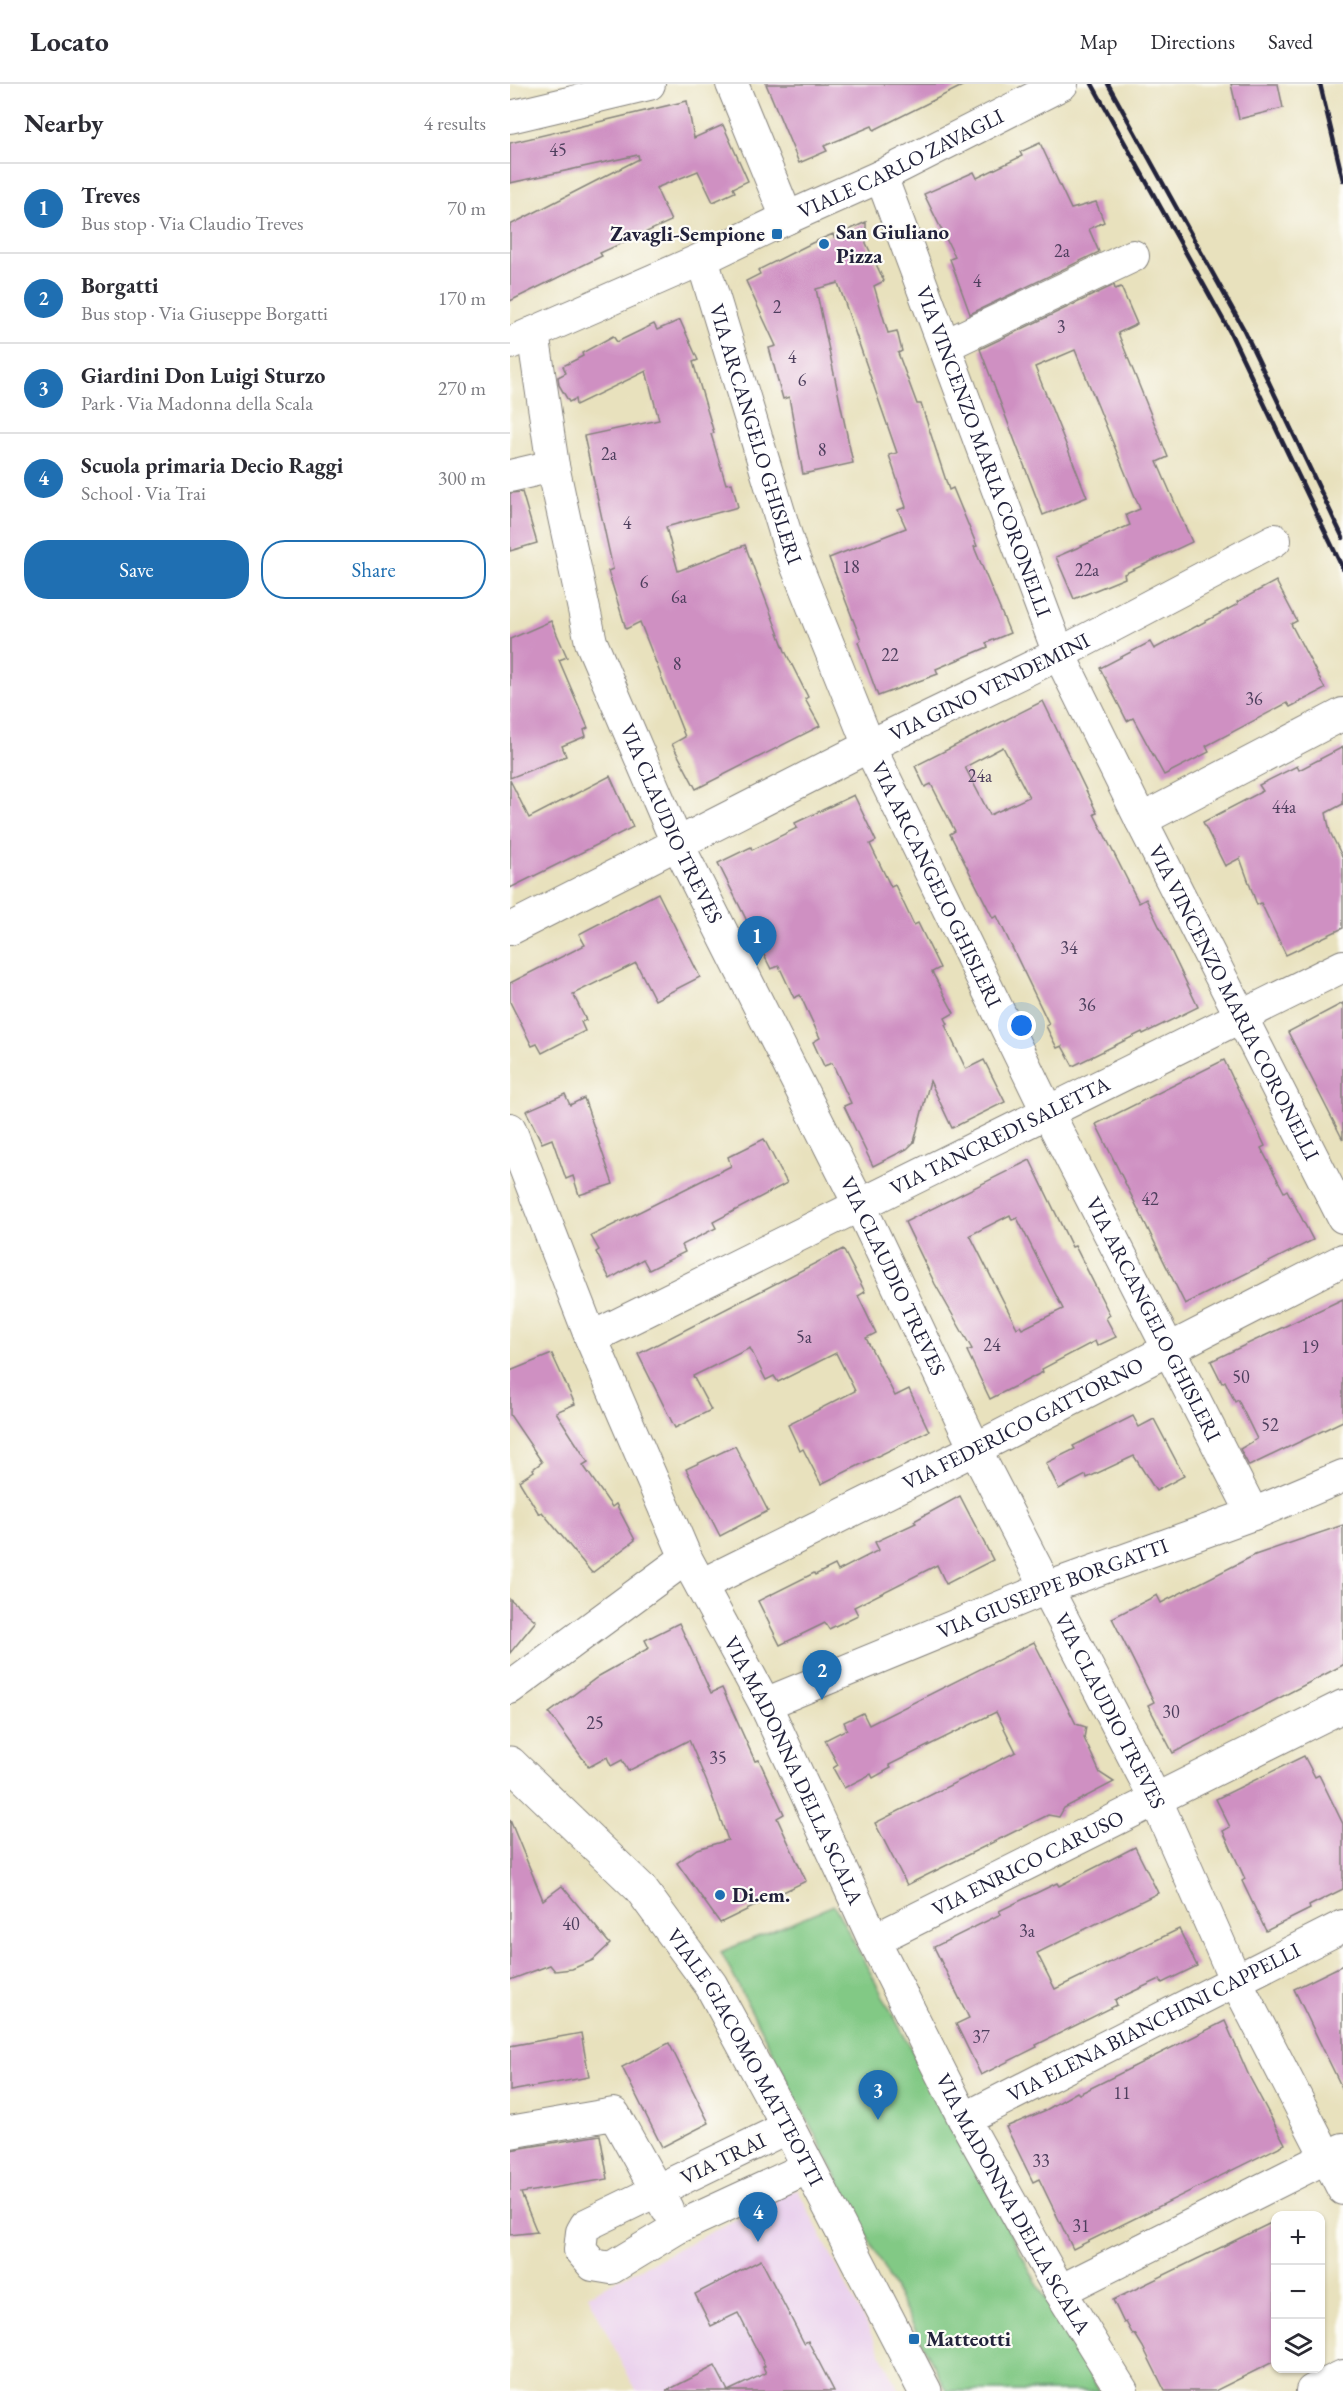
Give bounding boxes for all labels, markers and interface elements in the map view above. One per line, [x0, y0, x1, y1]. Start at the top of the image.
text: Locato [30, 23, 109, 59]
text: Map [1080, 28, 1117, 55]
text: Directions [1150, 28, 1235, 55]
text: Saved [1268, 28, 1313, 55]
street label: VIALE CARLO ZAVAGLI [793, 102, 1008, 224]
text: Nearby [24, 106, 104, 140]
text: 4 results [423, 110, 486, 136]
house number: 45 [549, 138, 567, 161]
text: Treves [81, 181, 140, 210]
text: 1 [38, 195, 49, 221]
text: 70 m [447, 195, 486, 221]
text: Bus stop · Via Claudio Treves [81, 210, 304, 236]
place label: San Giuliano Pizza [836, 218, 950, 269]
place label: Zavagli-Sempione [610, 220, 765, 247]
marker: Zavagli-Sempione [770, 227, 784, 241]
marker: San Giuliano Pizza [817, 237, 831, 251]
house number: 2a [1054, 239, 1071, 262]
house number: 4 [973, 269, 982, 292]
text: Borgatti [81, 271, 159, 300]
street label: VIA VINCENZO MARIA CORONELLI [910, 282, 1058, 620]
text: 2 [38, 285, 49, 311]
text: 170 m [438, 285, 486, 311]
house number: 2 [773, 295, 782, 318]
text: Bus stop · Via Giuseppe Borgatti [81, 300, 328, 326]
street label: VIA ARCANGELO GHISLERI [703, 300, 809, 568]
house number: 3 [1057, 315, 1065, 338]
house number: 4 [788, 345, 797, 368]
text: Giardini Don Luigi Sturzo [81, 361, 325, 390]
house number: 6 [798, 368, 807, 391]
text: 3 [38, 375, 49, 401]
text: 270 m [438, 375, 486, 401]
text: Park · Via Madonna della Scala [81, 390, 313, 416]
house number: 8 [818, 438, 826, 461]
house number: 2a [601, 442, 618, 465]
text: Scuola primaria Decio Raggi [81, 451, 343, 480]
text: 4 [38, 465, 49, 491]
text: 300 m [438, 465, 486, 491]
text: School · Via Trai [81, 480, 206, 506]
house number: 4 [623, 511, 632, 534]
button: Save [24, 540, 249, 599]
button: Share [261, 540, 486, 599]
house number: 18 [842, 555, 860, 578]
house number: 22a [1075, 558, 1100, 581]
house number: 6 [640, 570, 649, 593]
house number: 6a [671, 585, 688, 608]
street label: VIA GINO VENDEMINI [885, 626, 1094, 747]
house number: 22 [881, 643, 899, 666]
house number: 8 [673, 652, 681, 675]
house number: 36 [1245, 687, 1263, 710]
street label: VIA CLAUDIO TREVES [614, 719, 729, 928]
street label: VIA ARCANGELO GHISLERI [865, 756, 1008, 1012]
house number: 24a [968, 764, 993, 787]
house number: 44a [1272, 795, 1297, 818]
street label: VIA VINCENZO MARIA CORONELLI [1143, 840, 1326, 1165]
pin: 1 [738, 916, 776, 966]
house number: 34 [1060, 936, 1078, 959]
house number: 36 [1078, 993, 1096, 1016]
your location [1007, 1011, 1036, 1040]
street label: VIA TANCREDI SALETTA [885, 1069, 1114, 1201]
street label: VIA CLAUDIO TREVES [834, 1172, 952, 1380]
house number: 42 [1141, 1187, 1159, 1210]
street label: VIA ARCANGELO GHISLERI [1080, 1192, 1227, 1445]
house number: 5a [796, 1325, 813, 1348]
house number: 24 [983, 1333, 1001, 1356]
house number: 19 [1301, 1335, 1319, 1358]
street label: VIA FEDERICO GATTORNO [898, 1351, 1148, 1496]
house number: 50 [1232, 1365, 1250, 1388]
house number: 52 [1261, 1413, 1279, 1436]
street label: VIA GIUSEPPE BORGATTI [933, 1532, 1172, 1645]
street label: VIA CLAUDIO TREVES [1049, 1608, 1172, 1813]
street label: VIA MADONNA DELLA SCALA [718, 1631, 870, 1909]
pin: 2 [802, 1650, 842, 1700]
house number: 30 [1162, 1700, 1180, 1723]
house number: 25 [586, 1711, 604, 1734]
house number: 35 [709, 1746, 727, 1769]
street label: VIA ENRICO CARUSO [927, 1803, 1128, 1922]
place label: Di.em. [732, 1881, 790, 1908]
marker: Di.em. [713, 1888, 727, 1902]
house number: 40 [562, 1912, 580, 1935]
house number: 3a [1019, 1919, 1036, 1942]
street label: VIALE GIACOMO MATTEOTTI [661, 1923, 830, 2190]
street label: VIA ELENA BIANCHINI CAPPELLI [1003, 1936, 1305, 2108]
house number: 37 [972, 2025, 990, 2048]
street label: VIA MADONNA DELLA SCALA [930, 2069, 1098, 2339]
pin: 3 [858, 2070, 898, 2120]
house number: 11 [1113, 2081, 1131, 2104]
street label: VIA TRAI [676, 2126, 770, 2191]
house number: 33 [1032, 2149, 1050, 2172]
pin: 4 [738, 2192, 778, 2242]
map controls [1271, 2211, 1325, 2373]
button: + [1271, 2211, 1325, 2265]
house number: 31 [1072, 2214, 1090, 2237]
button: − [1271, 2265, 1325, 2319]
button: layers [1271, 2319, 1325, 2373]
place label: Matteotti [926, 2325, 1011, 2352]
marker: Matteotti [907, 2332, 921, 2346]

